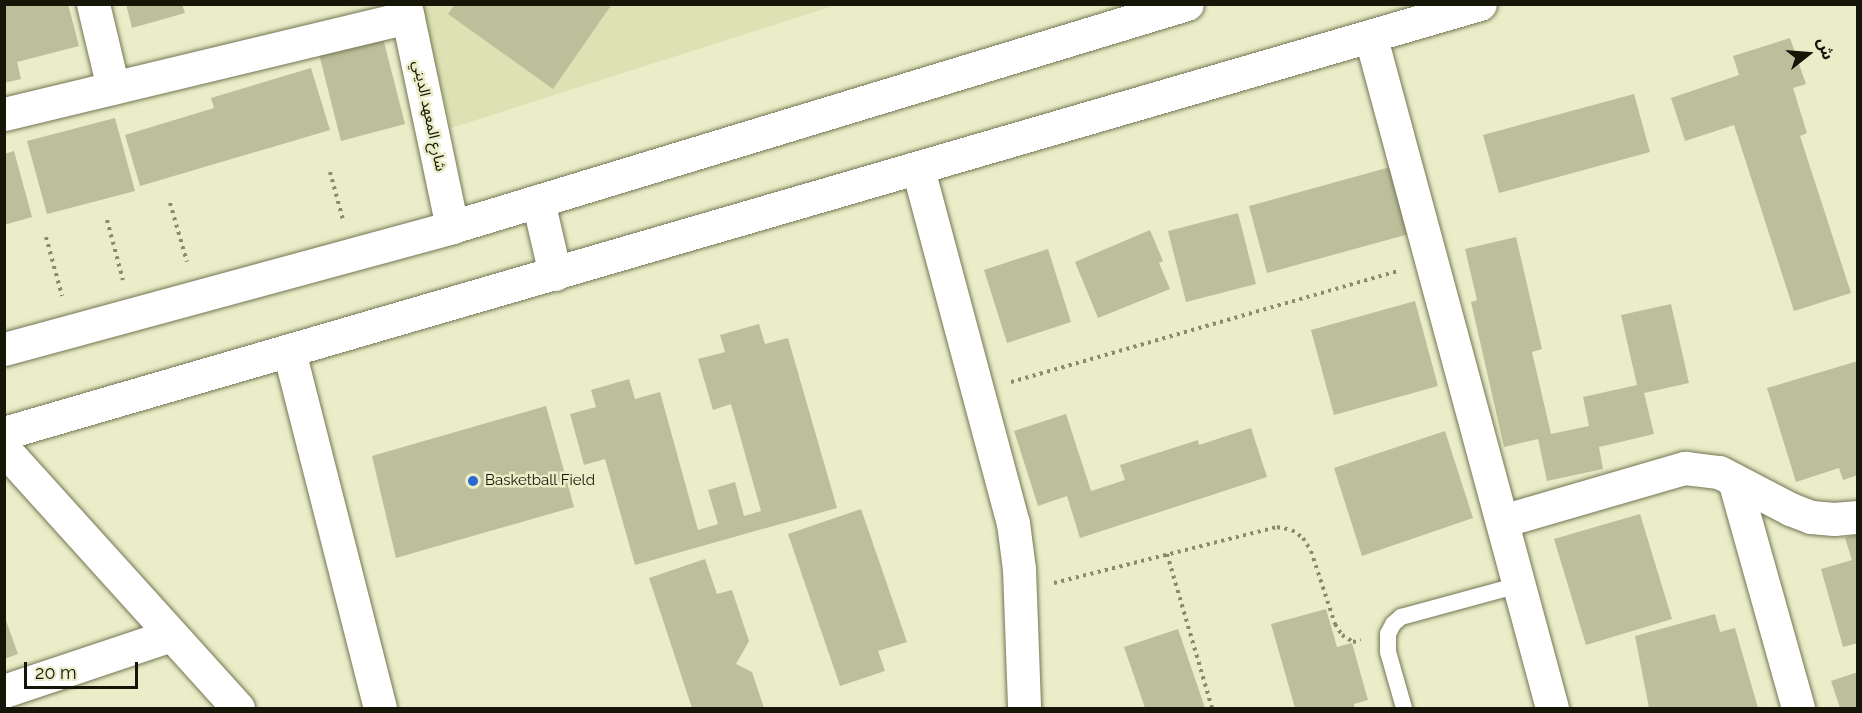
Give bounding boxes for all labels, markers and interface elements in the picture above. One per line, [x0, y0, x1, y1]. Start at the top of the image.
north arrow [1778, 24, 1838, 84]
text: ش [1813, 35, 1838, 62]
street label: شارع المعهد الديني [408, 59, 450, 173]
place label: Basketball Field [485, 472, 595, 490]
marker: Basketball Field [466, 474, 480, 488]
scale bar [27, 650, 141, 688]
text: 20 m [35, 662, 77, 683]

